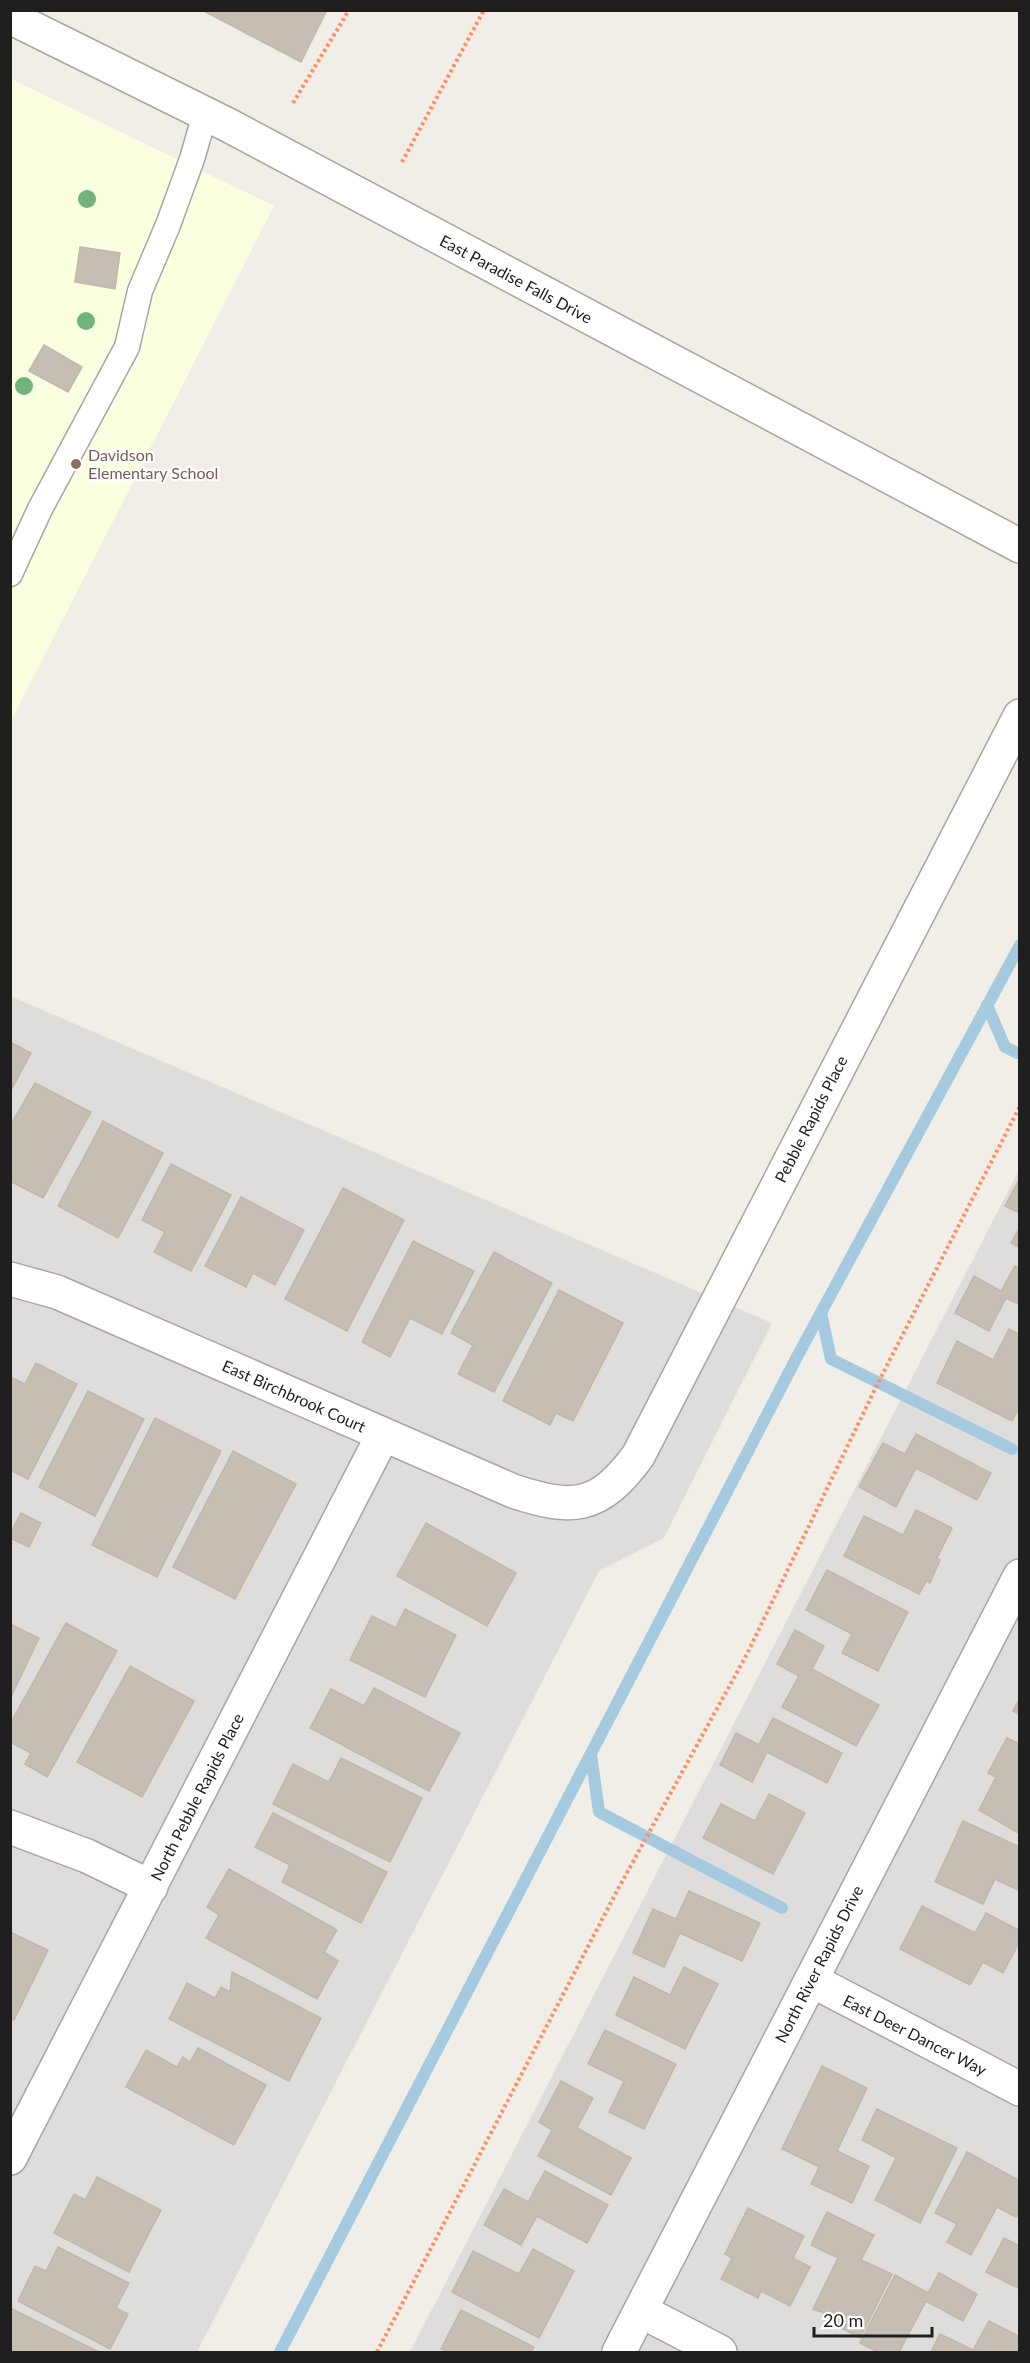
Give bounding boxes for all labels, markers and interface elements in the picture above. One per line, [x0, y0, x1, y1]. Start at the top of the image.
street label: East Paradise Falls Drive [437, 230, 596, 327]
place label: Davidson Elementary School [88, 445, 218, 482]
marker: Davidson Elementary School [69, 457, 83, 471]
street label: Pebble Rapids Place [770, 1052, 851, 1185]
street label: East Birchbrook Court [220, 1355, 369, 1436]
street label: North Pebble Rapids Place [146, 1710, 247, 1884]
street label: North River Rapids Drive [771, 1882, 867, 2046]
street label: East Deer Dancer Way [840, 1990, 991, 2079]
scale bar [814, 2300, 932, 2338]
text: 20 m [823, 2309, 863, 2331]

